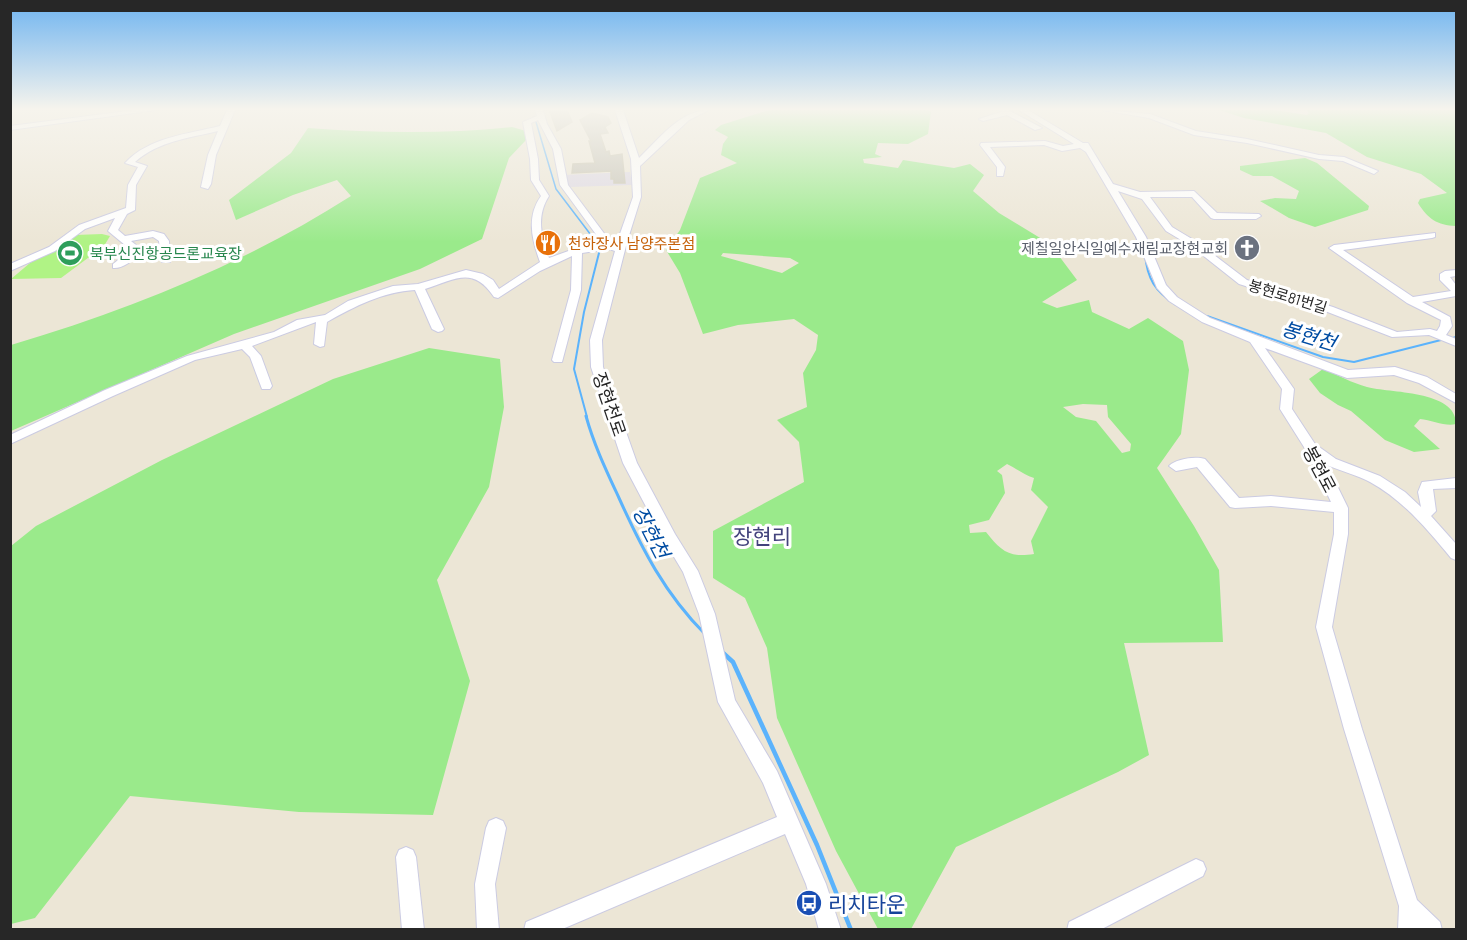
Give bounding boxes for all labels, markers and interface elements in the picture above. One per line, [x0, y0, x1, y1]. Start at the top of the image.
restaurant icon: 천하장사 남양주본점 [533, 228, 563, 258]
church icon: 제칠일안식일예수재림교장현교회 [1232, 233, 1262, 263]
place label: 천하장사 남양주본점 [568, 234, 695, 252]
sports icon: 북부신진항공드론교육장 [55, 238, 85, 268]
place label: 제칠일안식일예수재림교장현교회 [1021, 239, 1228, 257]
place label: 북부신진항공드론교육장 [90, 244, 242, 262]
street label: 봉현로81번길 [1246, 275, 1330, 317]
water label: 봉현천 [1279, 315, 1341, 355]
street label: 장현천로 [589, 369, 631, 439]
street label: 봉현로 [1299, 442, 1341, 496]
water label: 장현천 [629, 502, 676, 564]
district label: 장현리 [733, 523, 791, 548]
bus stop icon: 리치타운 [794, 888, 824, 918]
place label: 리치타운 [828, 891, 905, 916]

